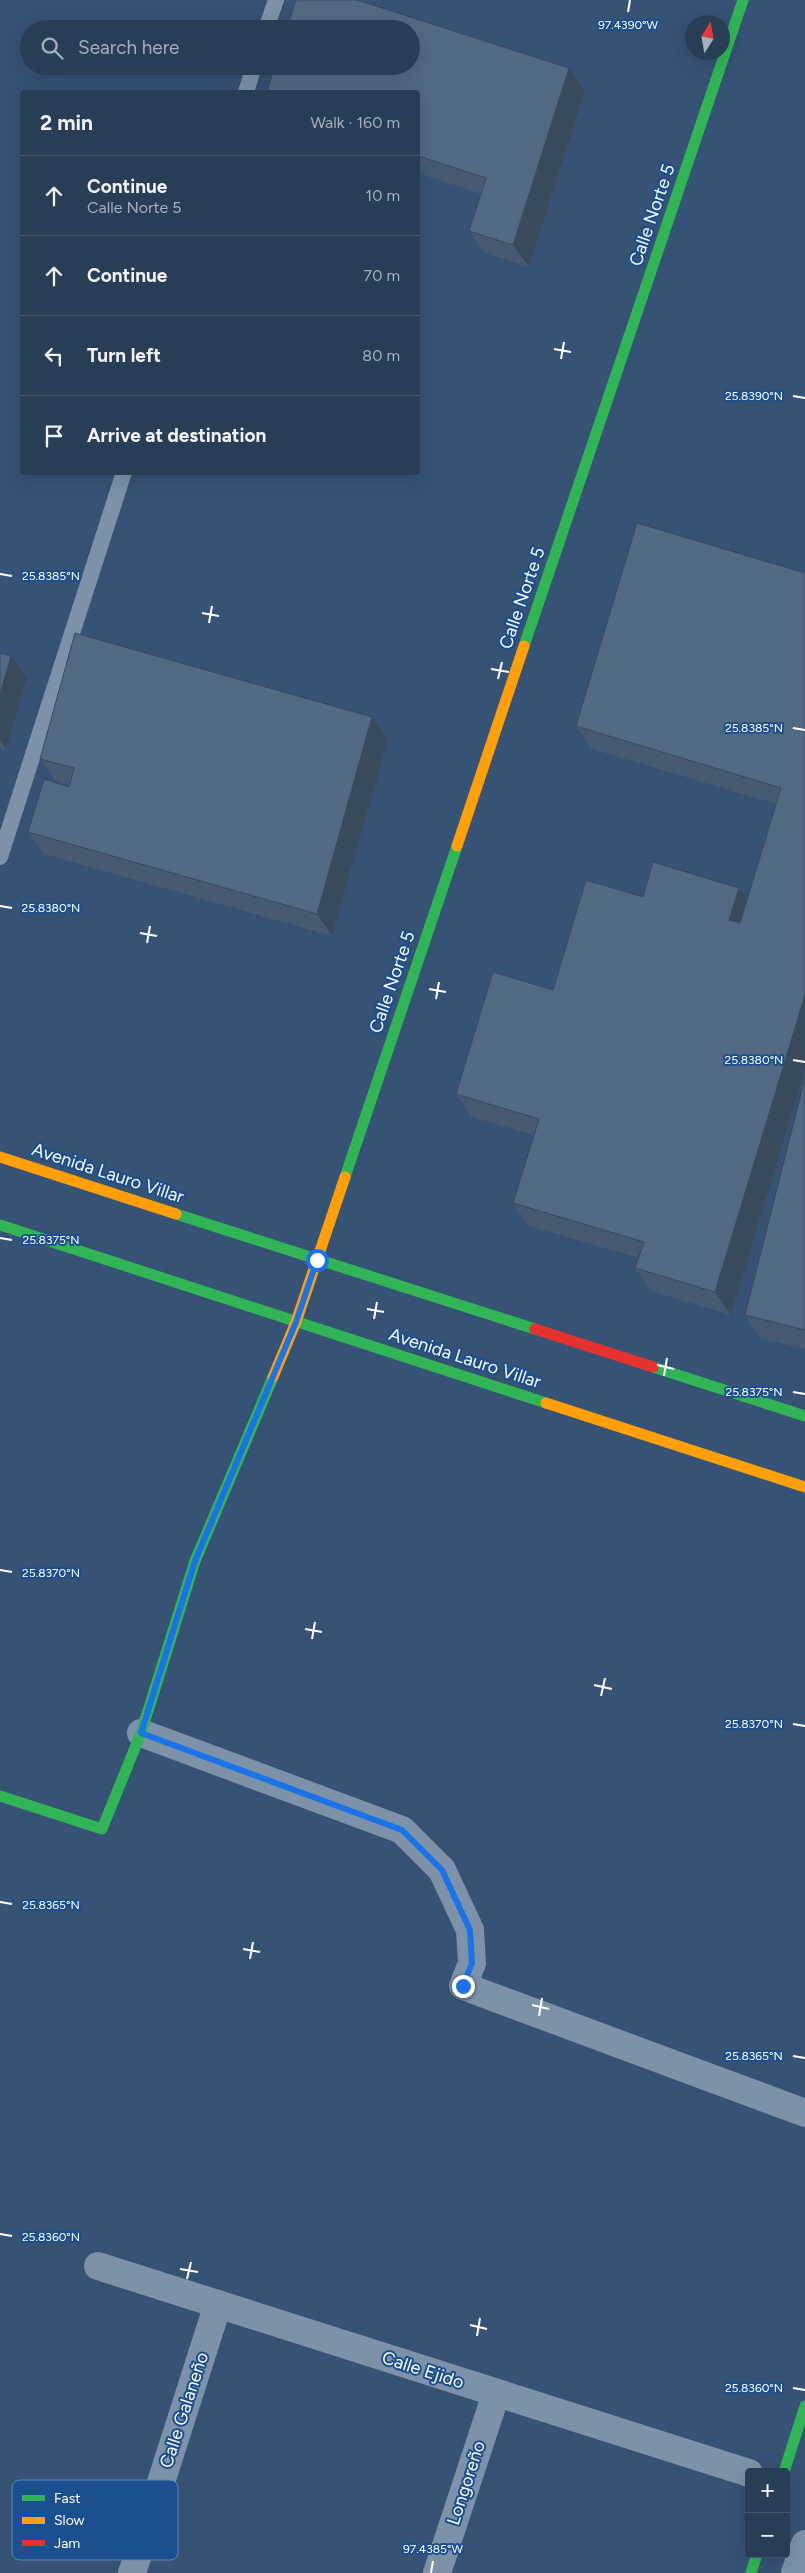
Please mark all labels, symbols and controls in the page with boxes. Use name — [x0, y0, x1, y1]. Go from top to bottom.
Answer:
north arrow — [685, 15, 730, 60]
text: 97.4390°W — [598, 18, 659, 32]
search box — [20, 20, 420, 75]
icon: search — [38, 34, 66, 62]
text: Search here — [78, 36, 180, 59]
text: 2 min — [40, 110, 93, 135]
text: Walk · 160 m — [310, 113, 400, 132]
street label: Calle Norte 5 — [624, 161, 680, 269]
text: Continue — [87, 175, 167, 198]
icon: ahead — [40, 182, 68, 210]
text: 10 m — [366, 186, 400, 205]
text: Calle Norte 5 — [87, 198, 181, 217]
icon: ahead — [40, 262, 68, 290]
text: Continue — [87, 264, 167, 287]
text: 70 m — [364, 266, 400, 285]
icon: left — [40, 342, 68, 370]
text: Turn left — [87, 344, 161, 367]
text: 80 m — [362, 346, 400, 365]
text: 25.8390°N — [725, 389, 783, 403]
icon: arrive — [40, 422, 68, 450]
text: Arrive at destination — [87, 424, 266, 447]
street label: Calle Norte 5 — [494, 544, 550, 652]
text: 25.8385°N — [22, 569, 80, 583]
text: 25.8385°N — [725, 721, 783, 735]
text: 25.8380°N — [22, 901, 80, 915]
street label: Calle Norte 5 — [364, 928, 420, 1036]
text: 25.8380°N — [725, 1053, 783, 1067]
street label: Avenida Lauro Villar — [29, 1138, 187, 1208]
text: 25.8375°N — [22, 1233, 80, 1247]
route start — [306, 1249, 329, 1272]
street label: Avenida Lauro Villar — [386, 1323, 544, 1393]
text: 25.8375°N — [725, 1385, 783, 1399]
text: 25.8370°N — [22, 1566, 80, 1580]
text: 25.8370°N — [725, 1717, 783, 1731]
text: 25.8365°N — [22, 1898, 80, 1912]
route end — [452, 1975, 475, 1998]
text: 25.8365°N — [725, 2049, 783, 2063]
text: 25.8360°N — [22, 2230, 80, 2244]
street label: Calle Ejido — [379, 2346, 467, 2394]
street label: Calle Galaneño — [155, 2349, 213, 2471]
text: 25.8360°N — [725, 2381, 783, 2395]
street label: Longoreño — [442, 2438, 490, 2528]
map controls — [745, 2468, 790, 2558]
button: + — [745, 2468, 790, 2513]
legend — [12, 2480, 178, 2560]
text: Fast — [54, 2490, 80, 2507]
text: Slow — [54, 2512, 85, 2529]
button: − — [745, 2513, 790, 2558]
text: Jam — [54, 2535, 80, 2552]
text: 97.4385°W — [403, 2542, 463, 2556]

